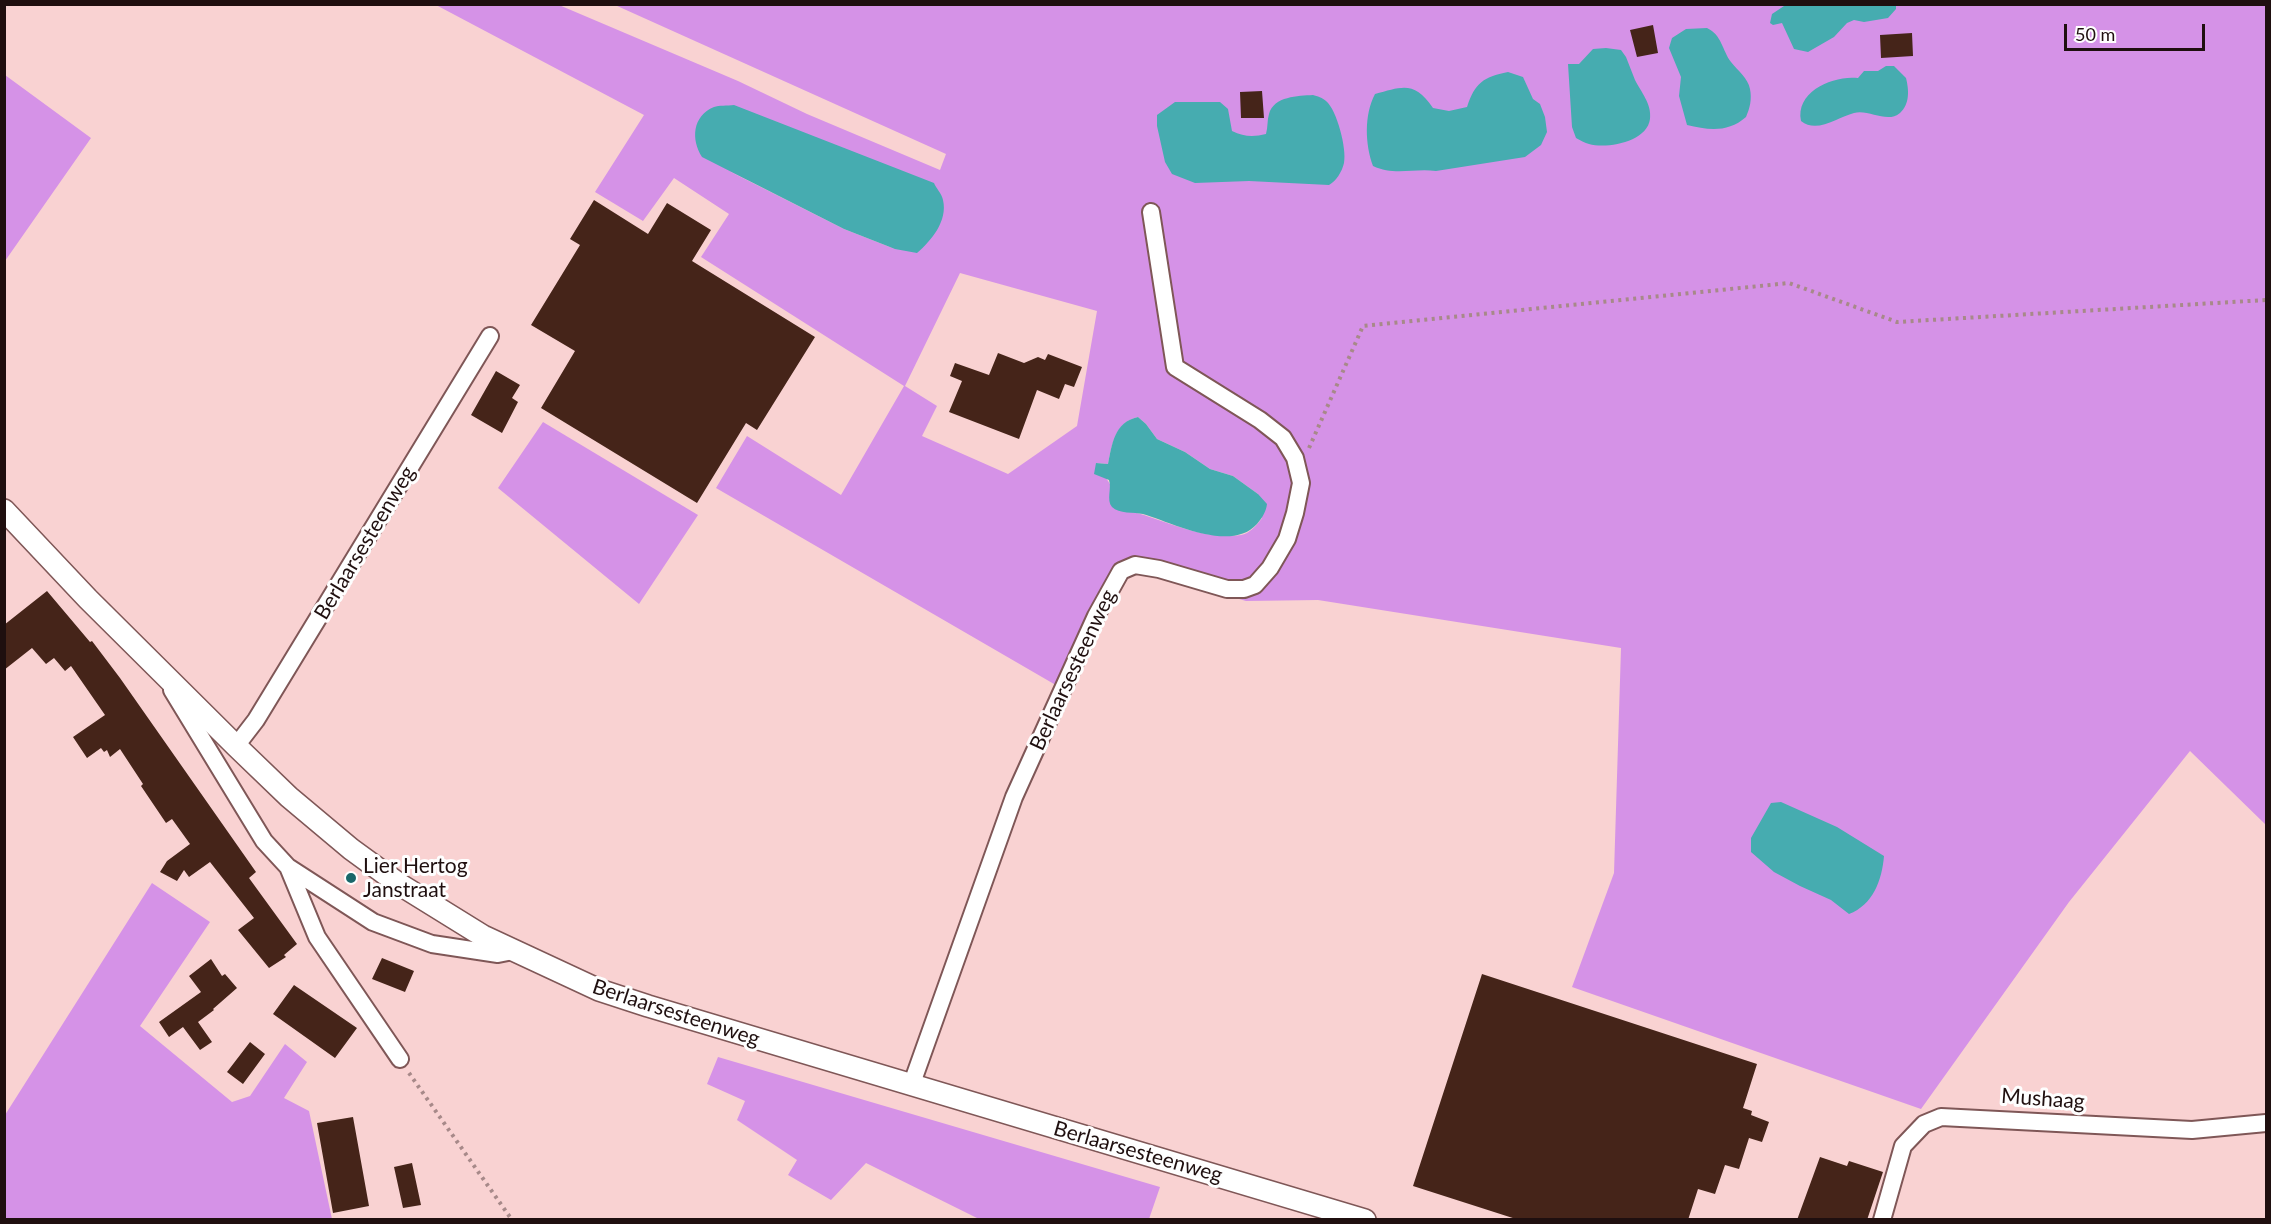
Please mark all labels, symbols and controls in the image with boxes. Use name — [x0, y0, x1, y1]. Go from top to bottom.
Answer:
scale bar — [2067, 12, 2208, 50]
text: 50 m — [2075, 23, 2115, 45]
street label: Berlaarsesteenweg — [309, 462, 421, 624]
street label: Berlaarsesteenweg — [1025, 586, 1121, 754]
place label: Lier Hertog Janstraat — [363, 853, 468, 903]
marker: Lier Hertog Janstraat — [344, 871, 358, 885]
street label: Berlaarsesteenweg — [589, 974, 763, 1052]
street label: Mushaag — [2000, 1084, 2086, 1114]
street label: Berlaarsesteenweg — [1051, 1116, 1225, 1188]

